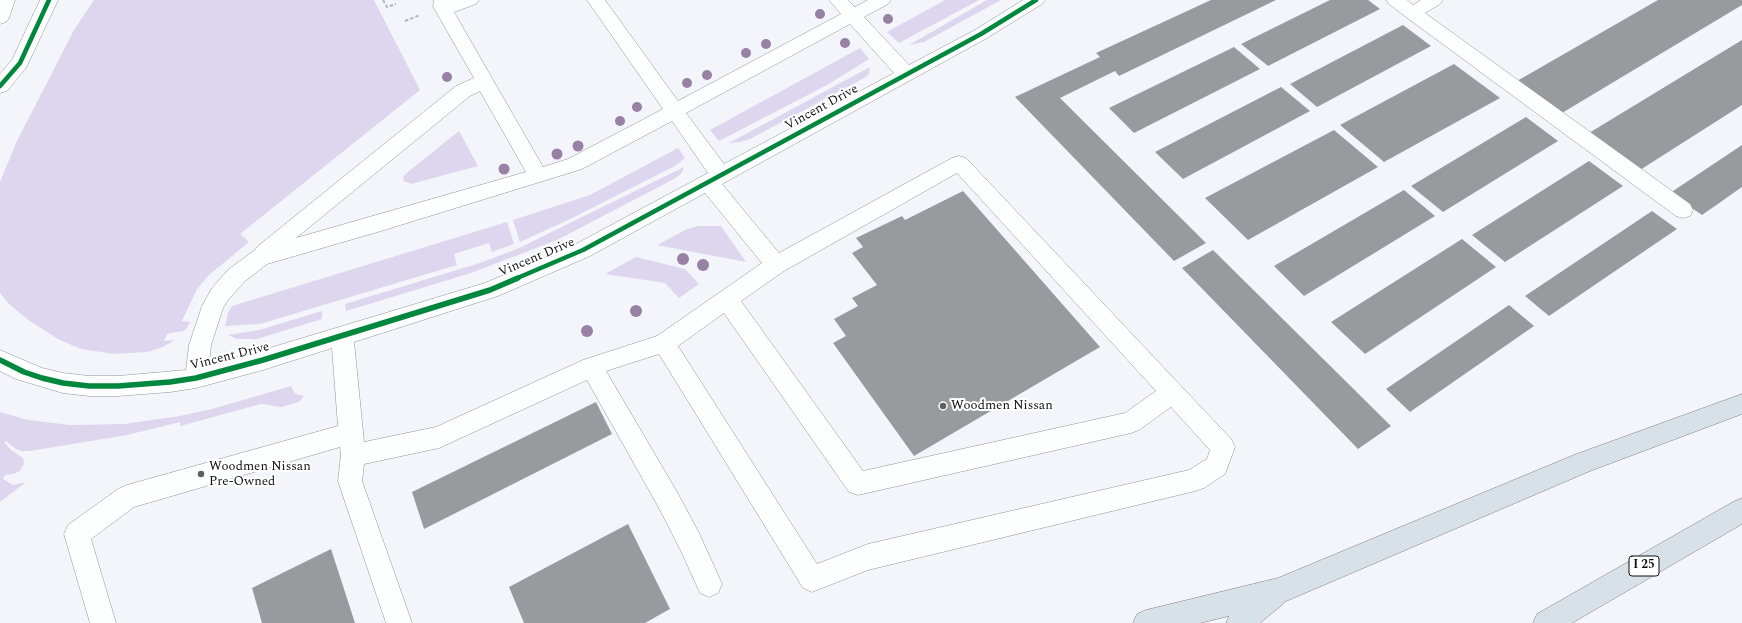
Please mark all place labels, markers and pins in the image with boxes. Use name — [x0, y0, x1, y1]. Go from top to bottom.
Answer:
place label: Woodmen Nissan — [951, 398, 1053, 414]
marker: Woodmen Nissan — [938, 401, 948, 411]
place label: Woodmen Nissan Pre-Owned — [209, 459, 311, 490]
marker: Woodmen Nissan Pre-Owned — [196, 469, 206, 479]

